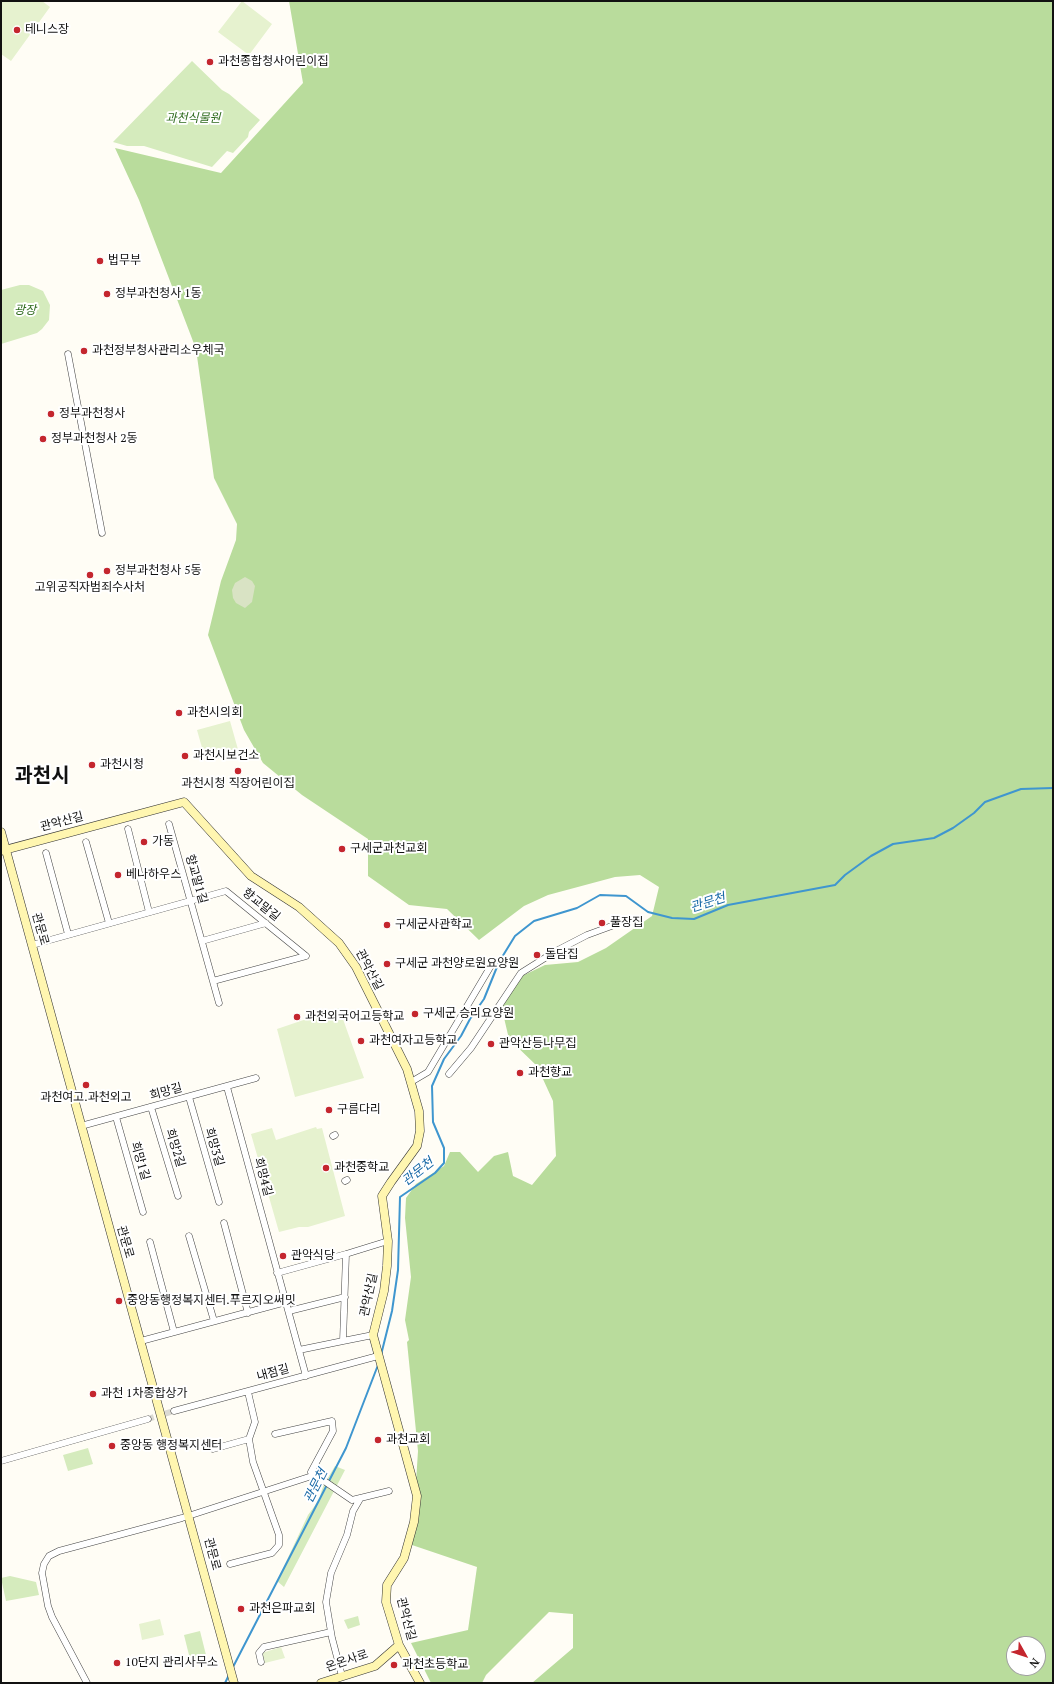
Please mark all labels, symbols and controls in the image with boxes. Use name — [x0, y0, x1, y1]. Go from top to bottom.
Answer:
place label: 테니스장 — [25, 23, 69, 37]
marker: 테니스장 — [12, 25, 22, 35]
place label: 과천종합청사어린이집 — [218, 55, 328, 69]
marker: 과천종합청사어린이집 — [205, 57, 215, 67]
park label: 과천식물원 — [165, 112, 221, 126]
place label: 법무부 — [108, 254, 141, 268]
marker: 법무부 — [95, 256, 105, 266]
place label: 정부과천청사 1동 — [115, 287, 202, 301]
marker: 정부과천청사 1동 — [102, 289, 112, 299]
park label: 광장 — [14, 304, 36, 318]
place label: 과천정부청사관리소우체국 — [92, 344, 224, 358]
marker: 과천정부청사관리소우체국 — [79, 346, 89, 356]
place label: 정부과천청사 — [59, 407, 125, 421]
marker: 정부과천청사 — [46, 409, 56, 419]
place label: 정부과천청사 2동 — [51, 432, 138, 446]
marker: 정부과천청사 2동 — [38, 434, 48, 444]
place label: 정부과천청사 5동 — [115, 564, 202, 578]
marker: 정부과천청사 5동 — [102, 566, 112, 576]
marker: 고위공직자범죄수사처 — [85, 570, 95, 580]
place label: 고위공직자범죄수사처 — [35, 581, 145, 595]
place label: 과천시의회 — [187, 706, 242, 720]
marker: 과천시의회 — [174, 708, 184, 718]
place label: 과천시보건소 — [193, 749, 259, 763]
marker: 과천시보건소 — [180, 751, 190, 761]
place label: 과천시청 — [100, 758, 144, 772]
marker: 과천시청 — [87, 760, 97, 770]
district label: 과천시 — [14, 764, 70, 788]
marker: 과천시청 직장어린이집 — [233, 766, 243, 776]
place label: 과천시청 직장어린이집 — [181, 777, 295, 791]
street label: 관악산길 — [39, 809, 85, 835]
place label: 가동 — [152, 835, 174, 849]
marker: 가동 — [139, 837, 149, 847]
place label: 구세군과천교회 — [350, 842, 427, 856]
marker: 구세군과천교회 — [337, 844, 347, 854]
street label: 향교말1길 — [182, 853, 210, 905]
place label: 베나하우스 — [126, 868, 181, 882]
marker: 베나하우스 — [113, 870, 123, 880]
street label: 향교말길 — [239, 886, 283, 924]
water label: 관문천 — [689, 890, 727, 916]
street label: 관문로 — [29, 911, 51, 947]
place label: 풀장집 — [610, 916, 643, 930]
place label: 구세군사관학교 — [395, 918, 472, 932]
marker: 풀장집 — [597, 918, 607, 928]
marker: 구세군사관학교 — [382, 920, 392, 930]
street label: 관악산길 — [352, 947, 386, 993]
place label: 돌담집 — [545, 948, 578, 962]
marker: 돌담집 — [532, 950, 542, 960]
place label: 구세군 과천양로원요양원 — [395, 957, 519, 971]
marker: 구세군 과천양로원요양원 — [382, 959, 392, 969]
place label: 구세군 승리요양원 — [423, 1007, 514, 1021]
marker: 구세군 승리요양원 — [410, 1009, 420, 1019]
place label: 과천외국어고등학교 — [305, 1010, 404, 1024]
marker: 과천외국어고등학교 — [292, 1012, 302, 1022]
place label: 과천여자고등학교 — [369, 1034, 457, 1048]
marker: 과천여자고등학교 — [356, 1036, 366, 1046]
place label: 관악산등나무집 — [499, 1037, 576, 1051]
marker: 관악산등나무집 — [486, 1039, 496, 1049]
place label: 과천향교 — [528, 1066, 572, 1080]
marker: 과천향교 — [515, 1068, 525, 1078]
marker: 과천여고.과천외고 — [81, 1080, 91, 1090]
street label: 희망길 — [148, 1081, 184, 1103]
place label: 과천여고.과천외고 — [40, 1091, 132, 1105]
place label: 구름다리 — [337, 1103, 381, 1117]
marker: 구름다리 — [324, 1105, 334, 1115]
street label: 희망3길 — [202, 1126, 226, 1168]
street label: 희망2길 — [162, 1127, 188, 1169]
street label: 희망1길 — [128, 1140, 152, 1182]
water label: 관문천 — [399, 1155, 437, 1189]
street label: 희망4길 — [251, 1156, 275, 1198]
place label: 과천중학교 — [334, 1161, 389, 1175]
marker: 과천중학교 — [321, 1163, 331, 1173]
street label: 관문로 — [114, 1224, 136, 1260]
place label: 관악식당 — [291, 1249, 335, 1263]
marker: 관악식당 — [278, 1251, 288, 1261]
street label: 관악산길 — [357, 1272, 381, 1318]
place label: 중앙동행정복지센터.푸르지오써밋 — [127, 1294, 296, 1308]
marker: 중앙동행정복지센터.푸르지오써밋 — [114, 1296, 124, 1306]
street label: 내점길 — [255, 1362, 291, 1384]
place label: 과천 1차종합상가 — [101, 1387, 188, 1401]
marker: 과천 1차종합상가 — [88, 1389, 98, 1399]
place label: 과천교회 — [386, 1433, 430, 1447]
marker: 과천교회 — [373, 1435, 383, 1445]
place label: 중앙동 행정복지센터 — [120, 1439, 222, 1453]
marker: 중앙동 행정복지센터 — [107, 1441, 117, 1451]
water label: 관문천 — [301, 1466, 331, 1506]
street label: 관문로 — [201, 1536, 223, 1572]
street label: 관악산길 — [393, 1596, 419, 1642]
place label: 과천은파교회 — [249, 1602, 315, 1616]
marker: 과천은파교회 — [236, 1604, 246, 1614]
north arrow — [1006, 1636, 1046, 1676]
street label: 온온사로 — [324, 1647, 370, 1675]
text: N — [1026, 1655, 1043, 1671]
place label: 10단지 관리사무소 — [125, 1656, 218, 1670]
marker: 10단지 관리사무소 — [112, 1658, 122, 1668]
place label: 과천초등학교 — [402, 1658, 468, 1672]
marker: 과천초등학교 — [389, 1660, 399, 1670]

